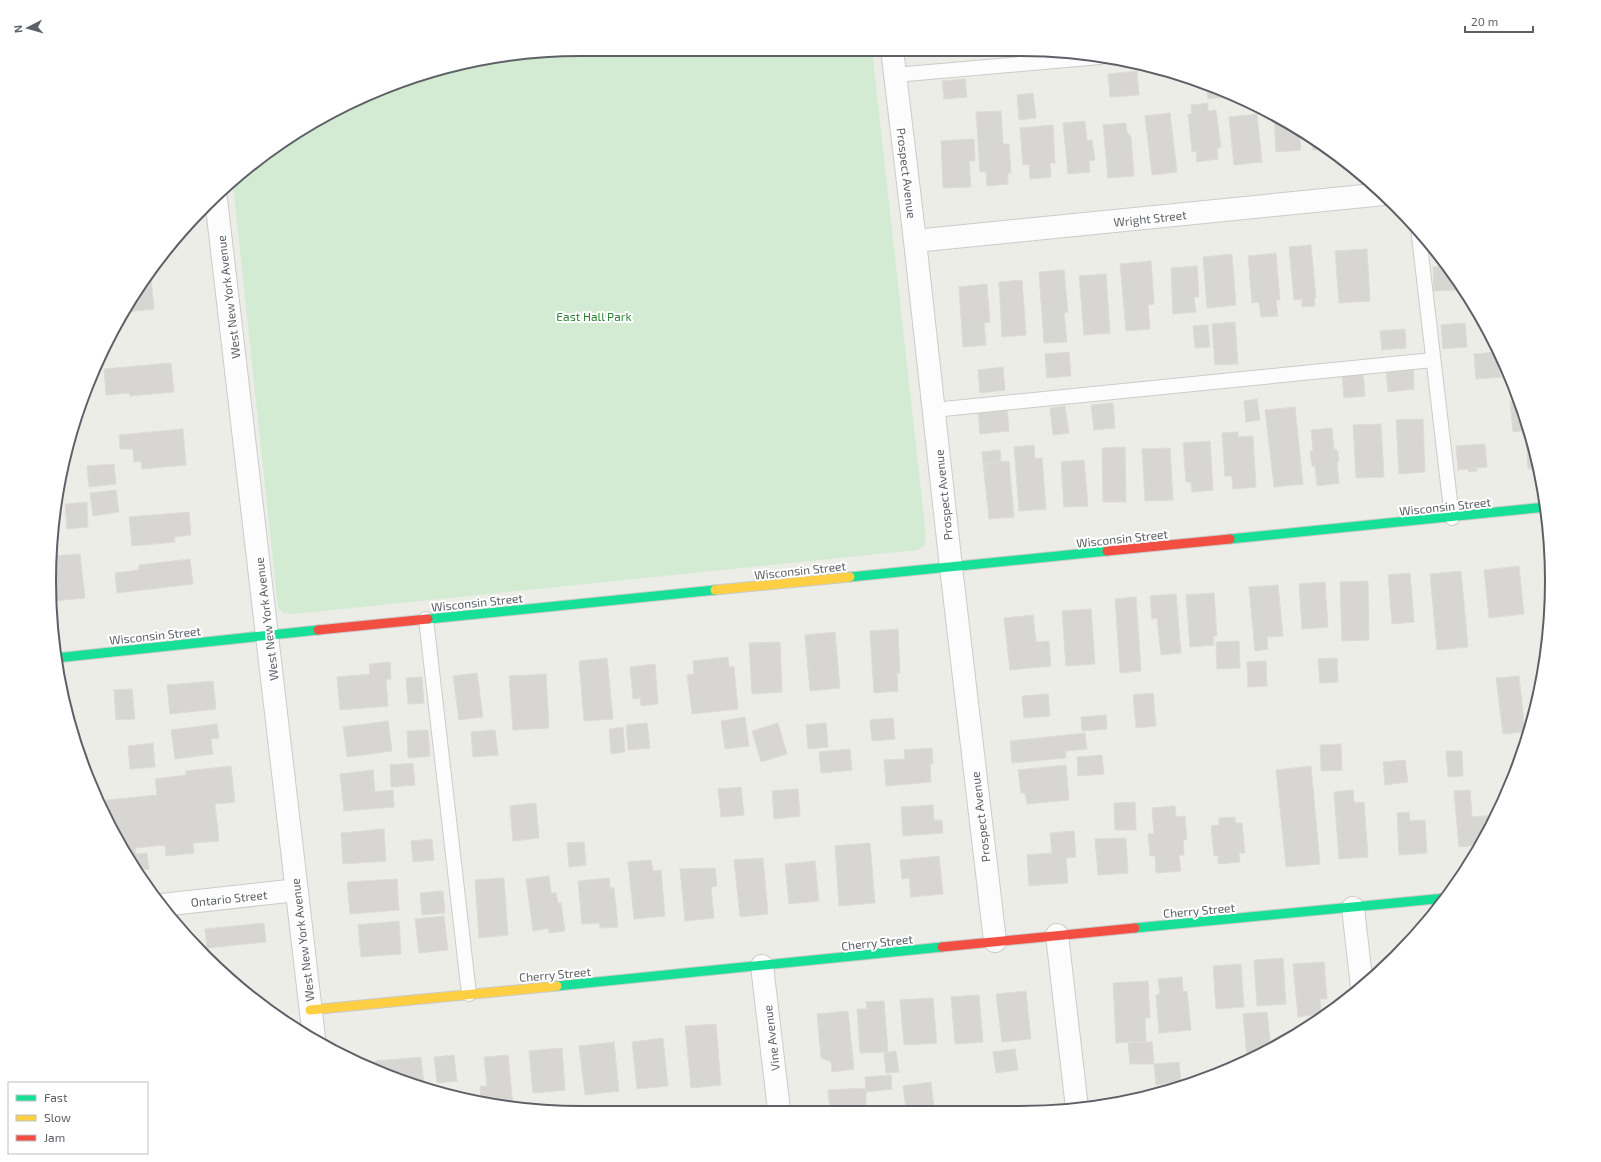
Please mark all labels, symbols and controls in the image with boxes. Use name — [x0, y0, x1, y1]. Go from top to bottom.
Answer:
north arrow — [8, 8, 48, 48]
scale bar — [1465, 8, 1533, 34]
text: 20 m — [1471, 14, 1498, 28]
text: N — [11, 24, 24, 34]
street label: Prospect Avenue — [895, 127, 919, 219]
street label: Wright Street — [1113, 207, 1188, 229]
street label: West New York Avenue — [213, 235, 243, 359]
park label: East Hall Park — [556, 309, 632, 323]
street label: Prospect Avenue — [931, 449, 955, 541]
street label: Wisconsin Street — [1398, 494, 1492, 518]
street label: Wisconsin Street — [1075, 526, 1169, 550]
street label: West New York Avenue — [251, 557, 281, 681]
street label: Wisconsin Street — [753, 558, 847, 582]
street label: Wisconsin Street — [430, 590, 524, 614]
street label: Wisconsin Street — [108, 623, 202, 647]
street label: Prospect Avenue — [968, 771, 992, 863]
street label: West New York Avenue — [287, 878, 317, 1002]
street label: Ontario Street — [190, 887, 268, 909]
street label: Cherry Street — [1163, 900, 1236, 920]
street label: Cherry Street — [840, 931, 914, 953]
street label: Cherry Street — [519, 964, 592, 984]
street label: Vine Avenue — [760, 1004, 782, 1072]
legend — [8, 1082, 148, 1154]
text: Fast — [44, 1090, 68, 1104]
text: Slow — [44, 1110, 71, 1124]
text: Jam — [44, 1130, 65, 1144]

